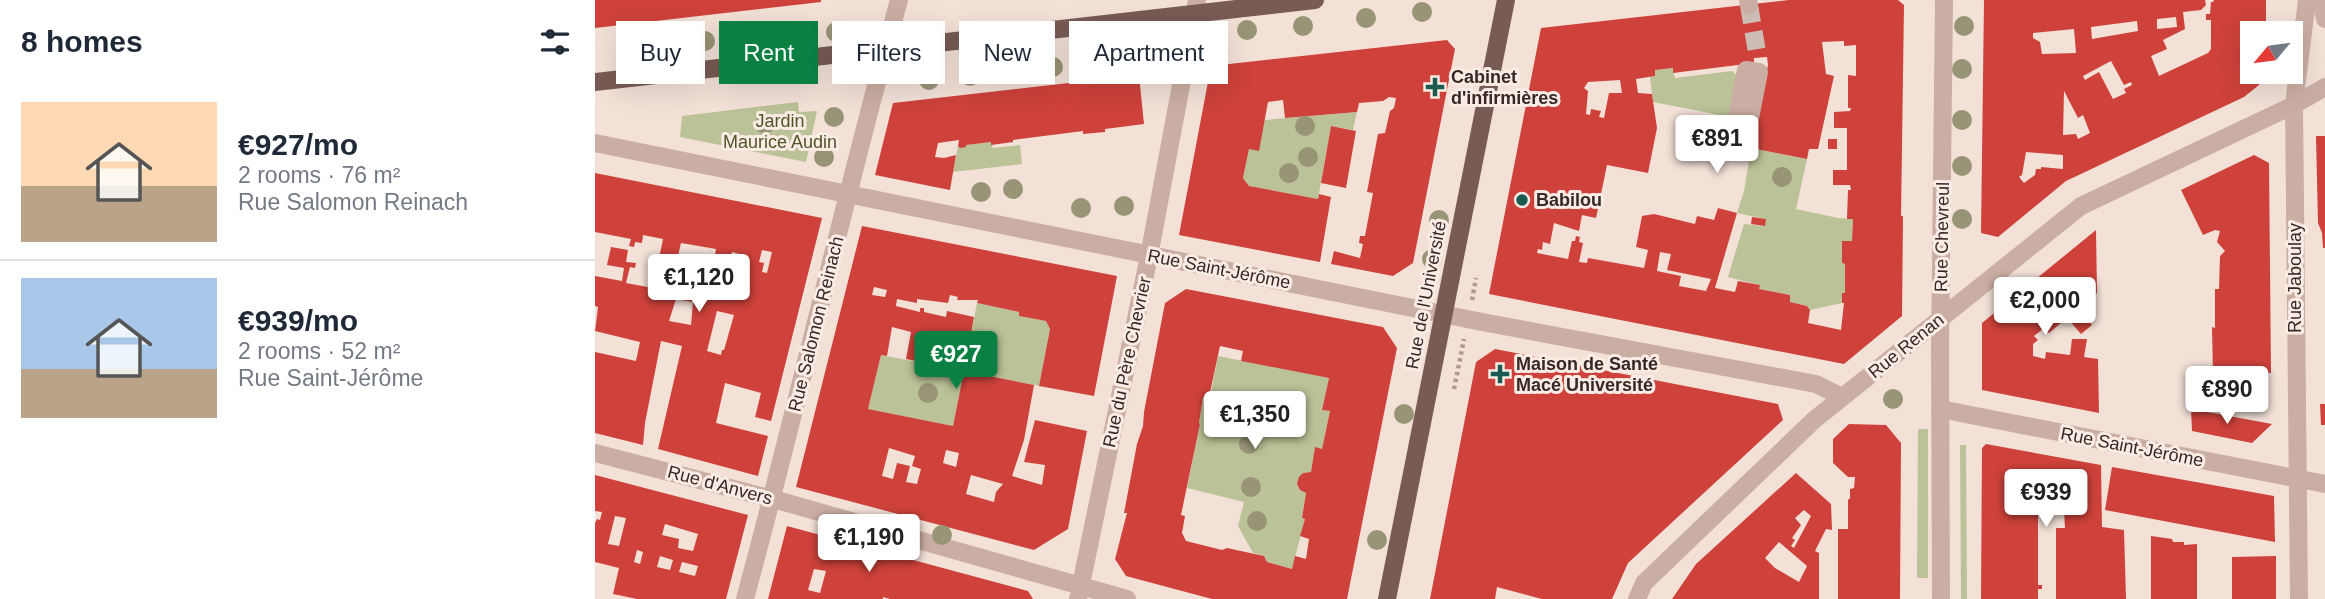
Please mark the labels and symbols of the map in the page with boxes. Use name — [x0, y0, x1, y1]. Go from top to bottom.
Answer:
north arrow — [2240, 21, 2303, 84]
place label: Cabinet d'infirmières — [1451, 67, 1558, 108]
marker: Cabinet d'infirmières — [1425, 77, 1445, 97]
park label: Jardin Maurice Audin — [723, 111, 837, 152]
pin: €891 — [1676, 116, 1758, 175]
street label: Rue Chevreul — [1931, 182, 1953, 292]
place label: Babilou — [1536, 190, 1602, 210]
marker: Babilou — [1514, 192, 1530, 208]
street label: Rue de l'Université — [1402, 219, 1450, 371]
street label: Rue Jaboulay — [2285, 223, 2305, 333]
street label: Rue Salomon Reinach — [785, 234, 847, 414]
street label: Rue Saint-Jérôme — [1146, 245, 1292, 293]
pin: €1,120 — [642, 254, 756, 314]
street label: Rue du Père Chevrier — [1099, 275, 1155, 449]
pin: €2,000 — [1988, 278, 2102, 337]
street label: Rue Renan — [1864, 310, 1948, 382]
pin: €927 — [915, 332, 997, 391]
place label: Maison de Santé Macé Université — [1516, 354, 1658, 395]
marker: Maison de Santé Macé Université — [1490, 364, 1510, 384]
pin: €890 — [2186, 366, 2268, 426]
pin: €1,350 — [1198, 392, 1312, 451]
street label: Rue Saint-Jérôme — [2059, 423, 2205, 471]
street label: Rue d'Anvers — [665, 461, 775, 509]
pin: €939 — [2005, 470, 2087, 529]
pin: €1,190 — [812, 514, 926, 574]

